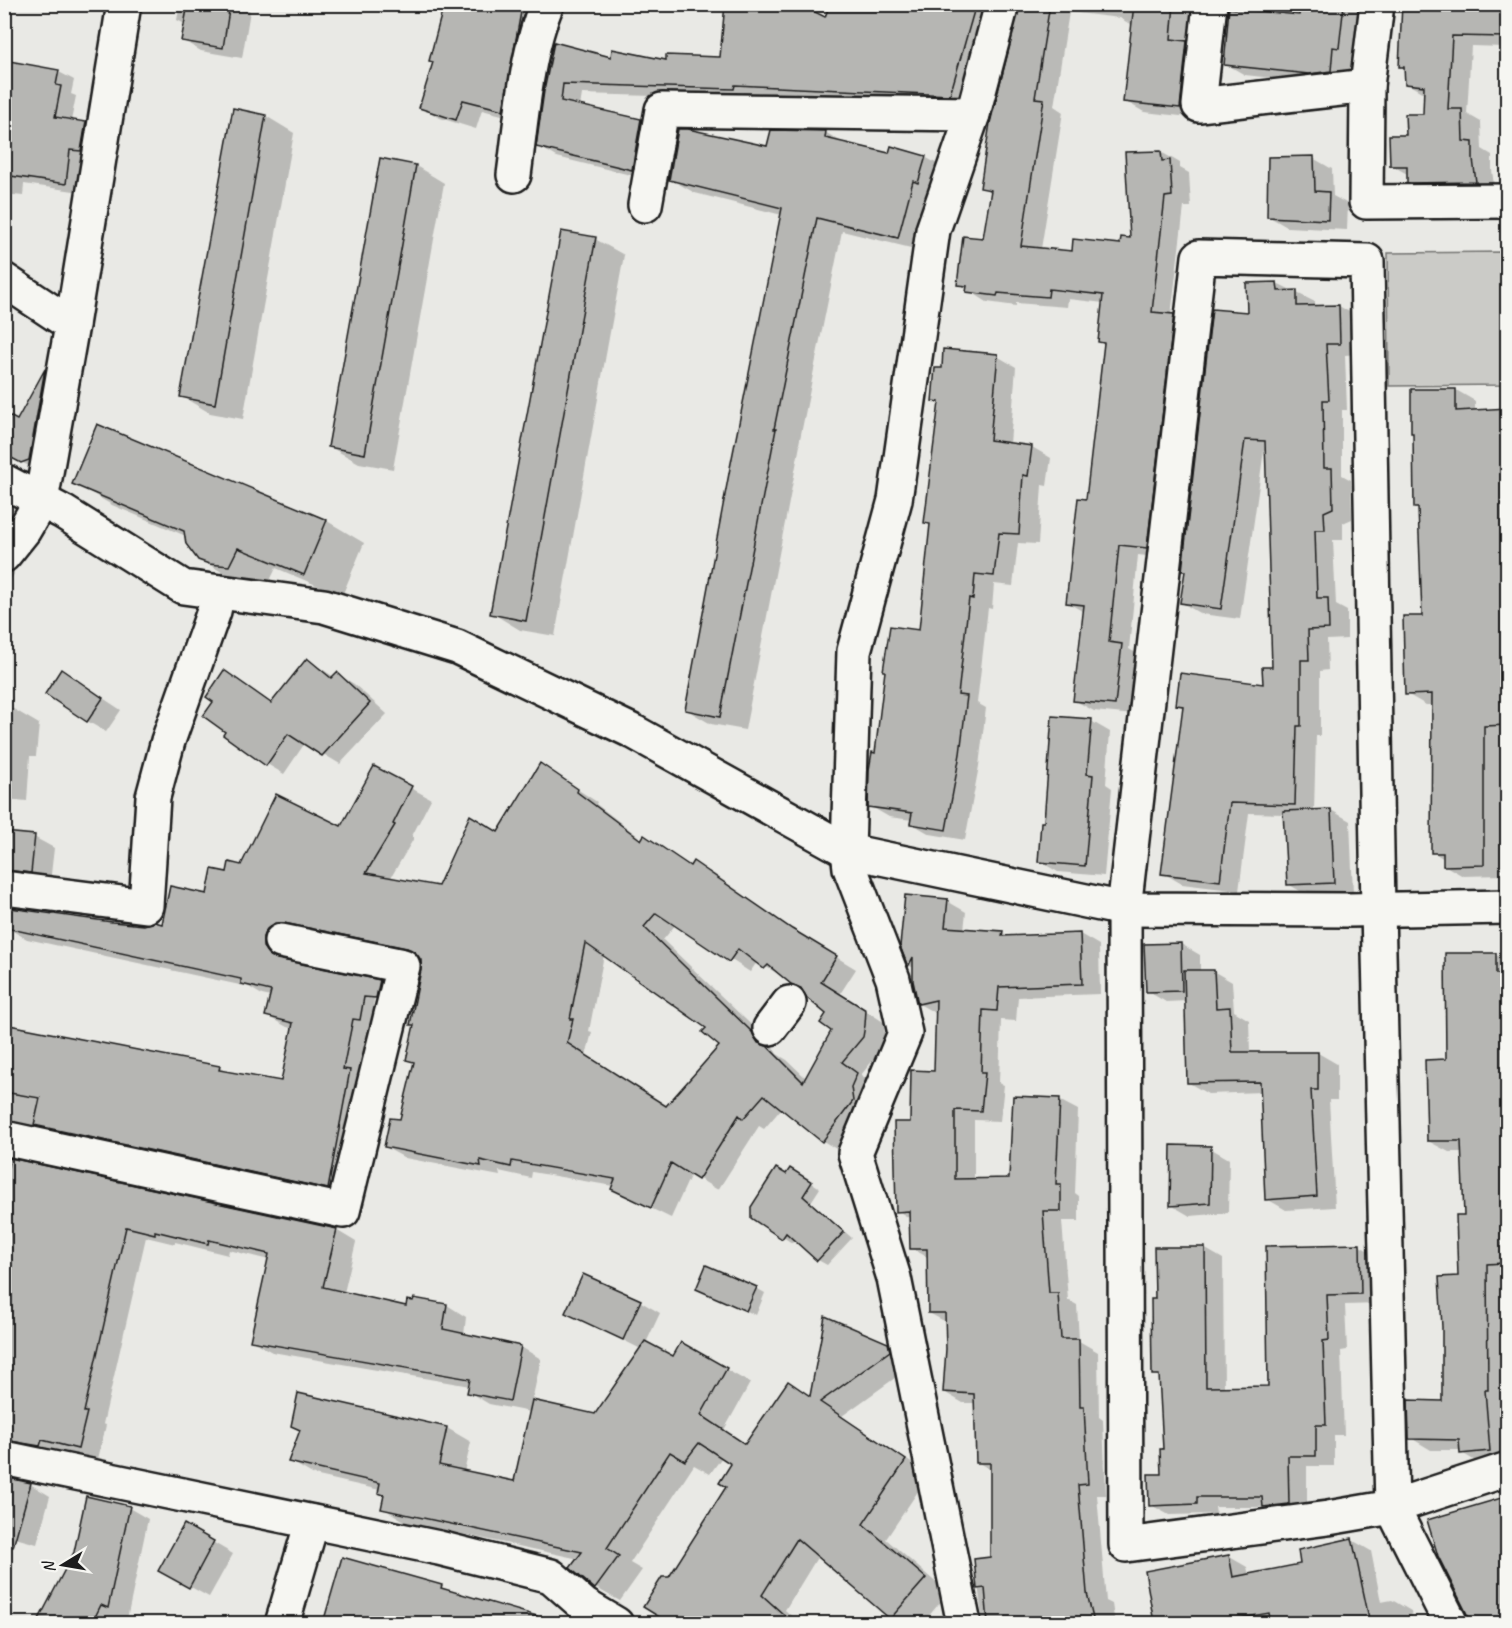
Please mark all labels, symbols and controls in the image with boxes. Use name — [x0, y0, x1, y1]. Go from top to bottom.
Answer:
north arrow — [33, 1535, 93, 1595]
text: N — [38, 1558, 60, 1574]

